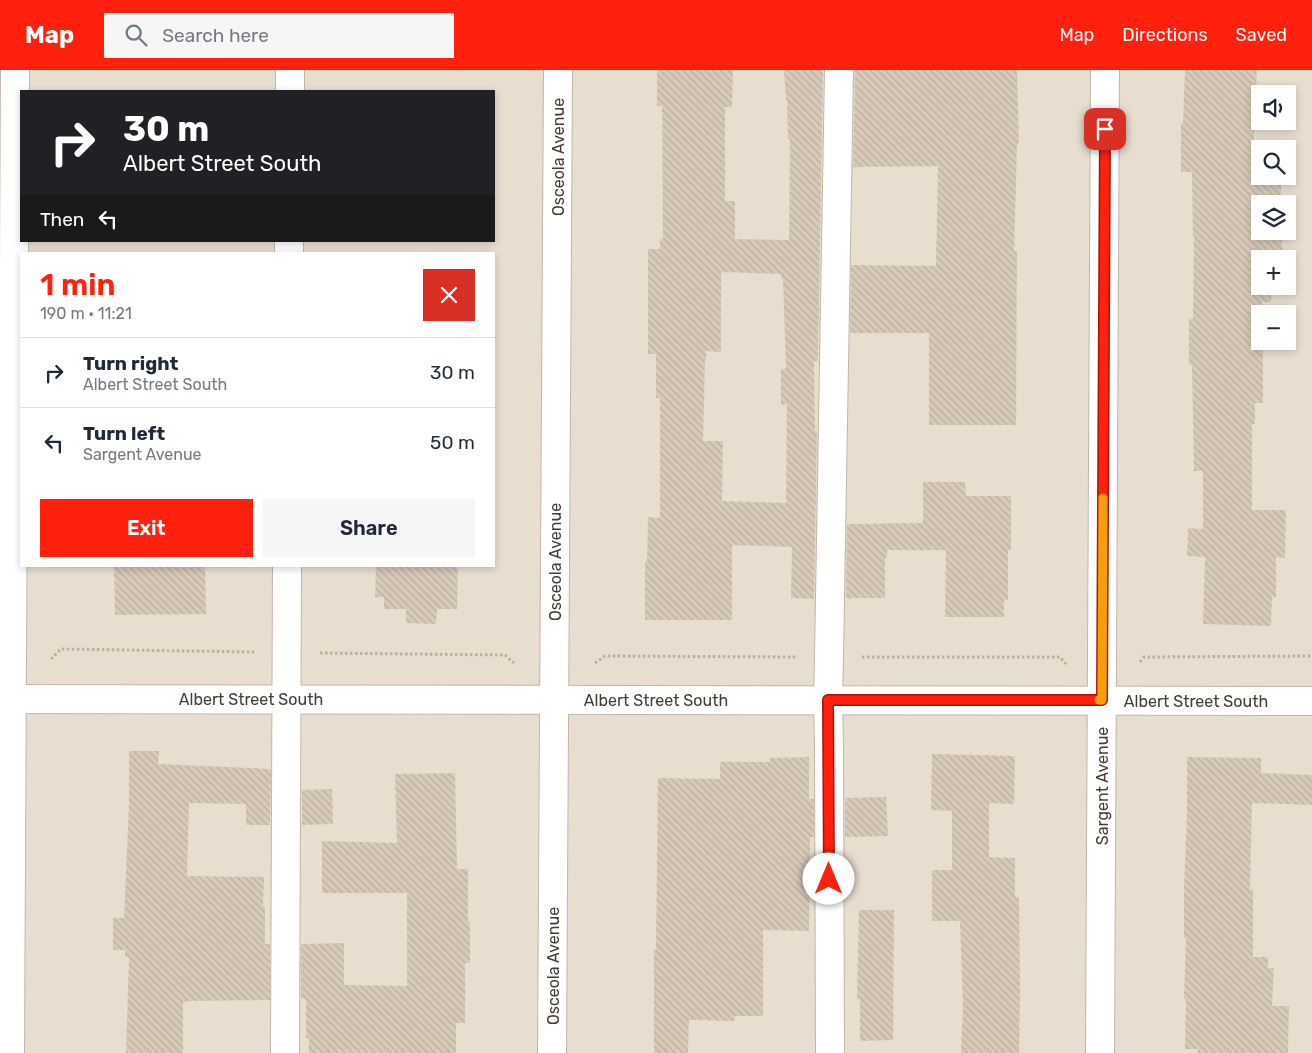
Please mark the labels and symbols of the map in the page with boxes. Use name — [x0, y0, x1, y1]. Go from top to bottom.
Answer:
street label: Osceola Avenue — [549, 98, 568, 216]
pin — [1084, 108, 1126, 150]
street label: Osceola Avenue — [546, 503, 565, 621]
street label: Albert Street South — [179, 690, 323, 709]
street label: Albert Street South — [584, 691, 728, 710]
street label: Albert Street South — [1124, 692, 1268, 711]
street label: Sargent Avenue — [1093, 727, 1112, 845]
position arrow — [802, 852, 854, 904]
street label: Osceola Avenue — [544, 907, 563, 1025]

